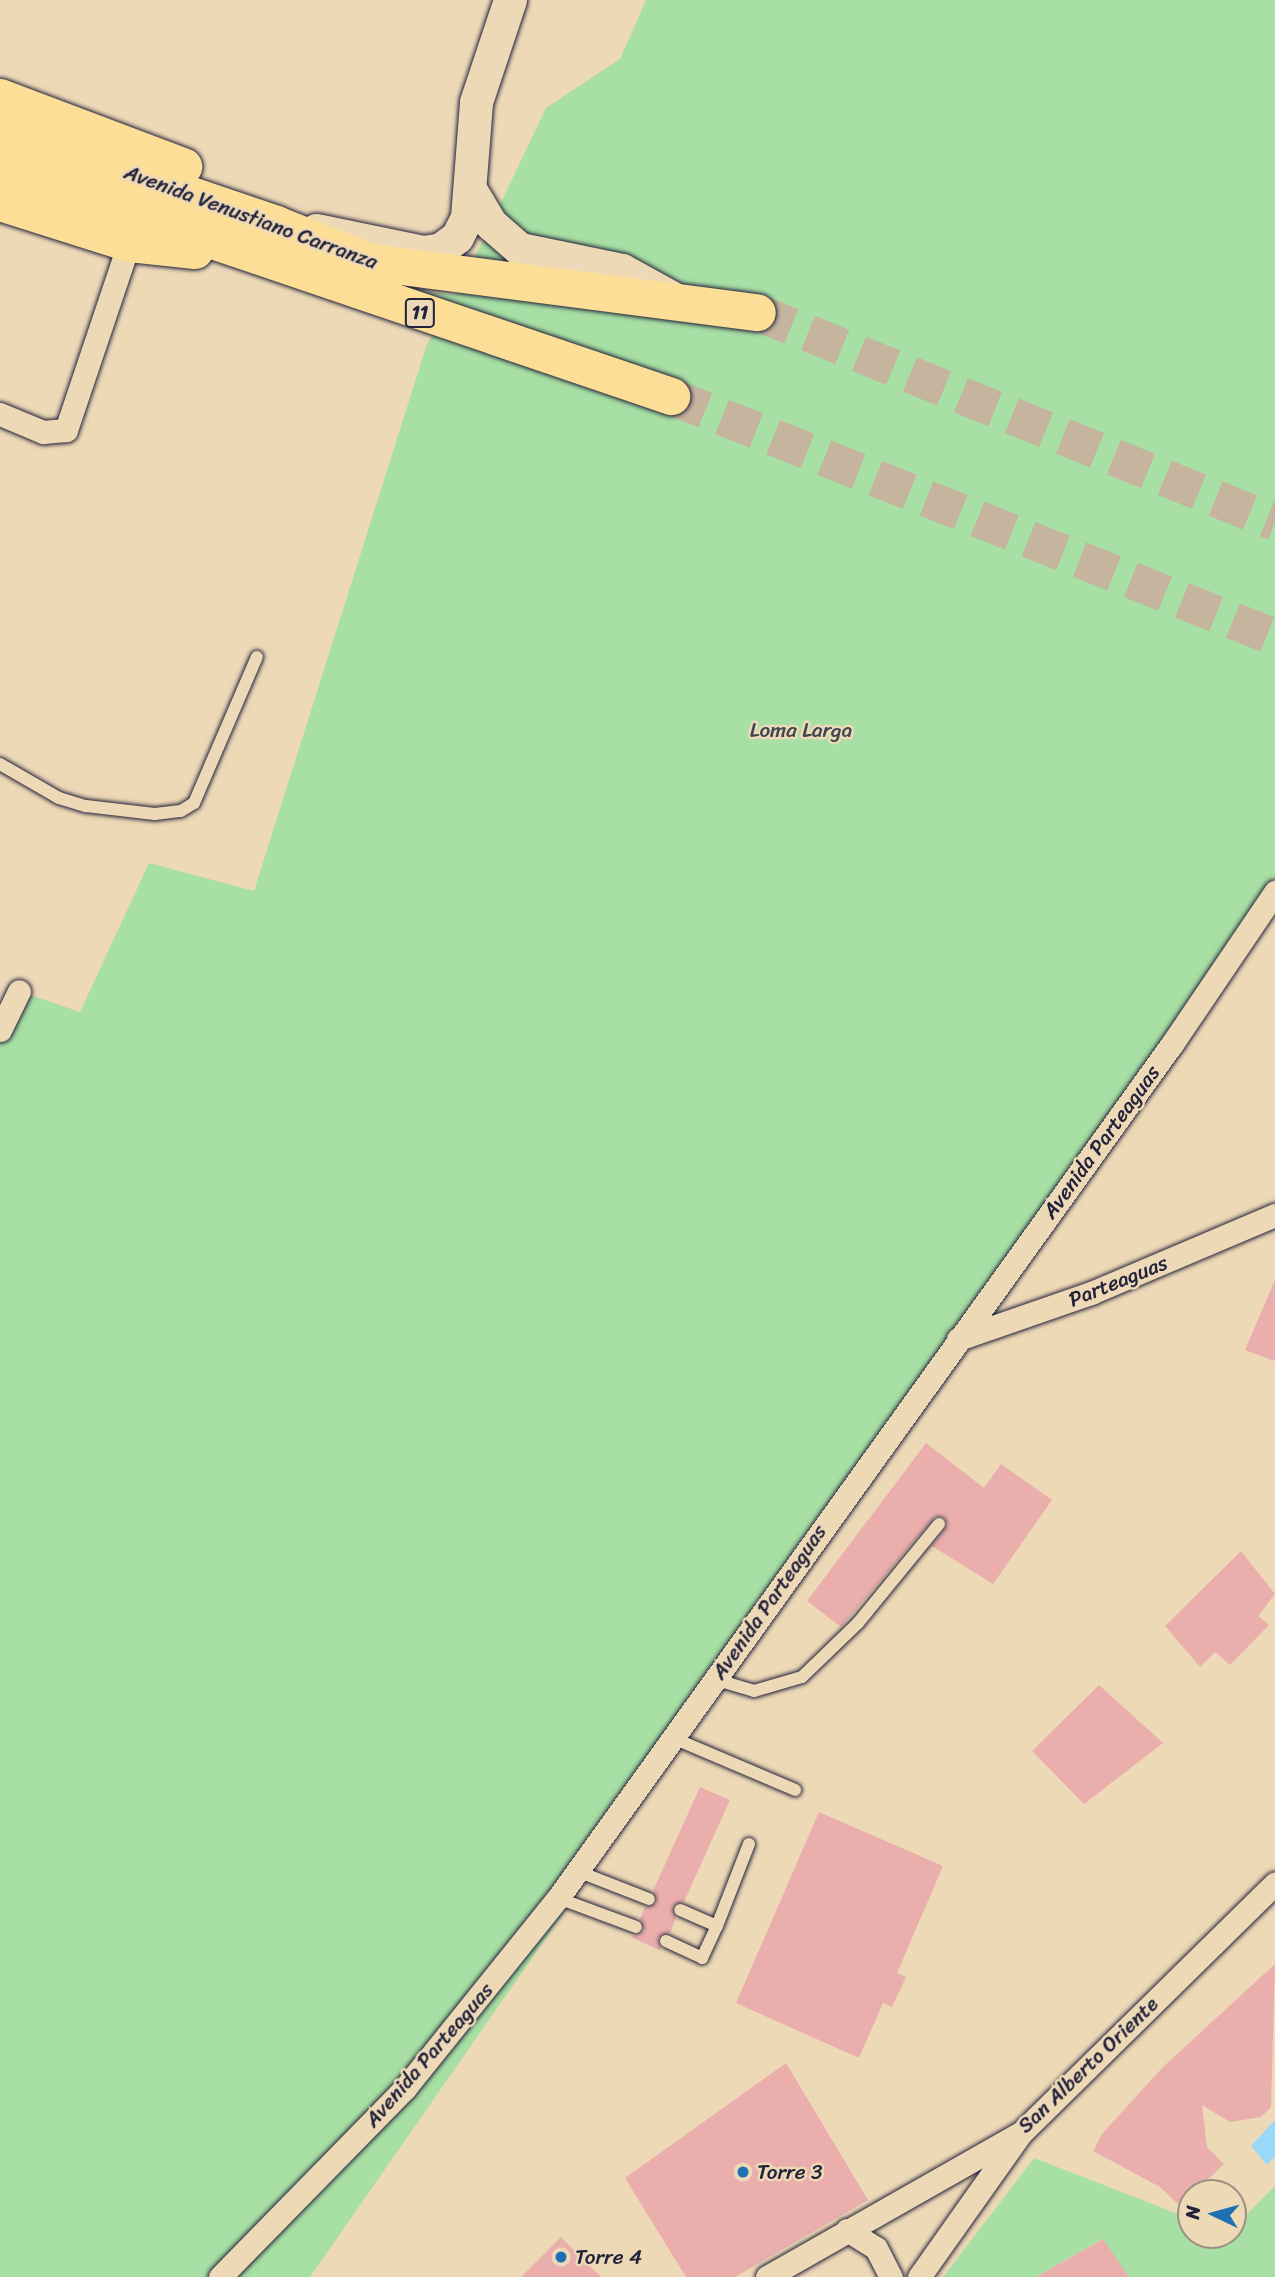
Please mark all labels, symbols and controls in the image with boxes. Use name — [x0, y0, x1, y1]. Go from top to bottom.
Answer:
street label: Avenida Venustiano Carranza — [121, 159, 381, 275]
road number: 11 — [404, 298, 436, 328]
park label: Loma Larga — [750, 717, 852, 743]
street label: Avenida Parteaguas — [1037, 1061, 1165, 1223]
street label: Parteaguas — [1065, 1250, 1171, 1312]
street label: Avenida Parteaguas — [706, 1520, 832, 1684]
street label: Avenida Parteaguas — [359, 1978, 499, 2132]
street label: San Alberto Oriente — [1013, 1992, 1163, 2138]
place label: Torre 3 — [757, 2159, 822, 2185]
marker: Torre 3 — [735, 2164, 751, 2180]
north arrow — [1177, 2179, 1247, 2249]
text: N — [1176, 2204, 1210, 2220]
place label: Torre 4 — [575, 2244, 642, 2270]
marker: Torre 4 — [553, 2249, 569, 2265]

